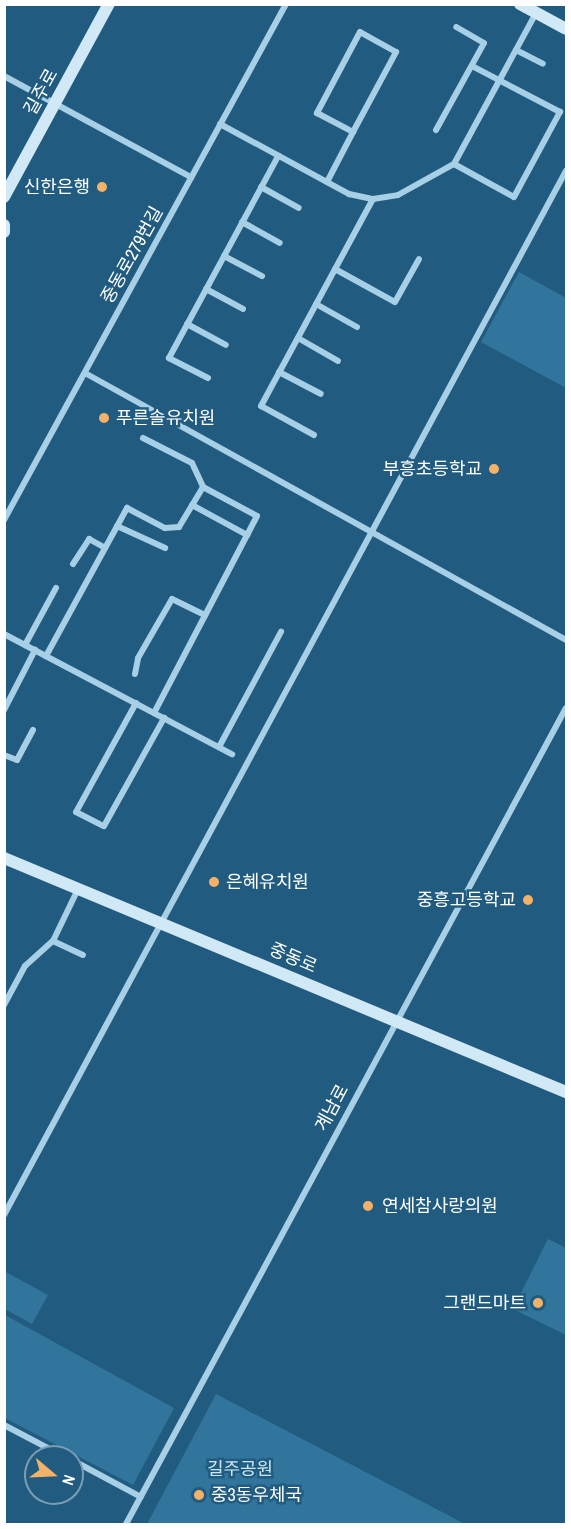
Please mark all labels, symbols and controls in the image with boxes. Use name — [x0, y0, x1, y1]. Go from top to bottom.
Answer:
street label: 길주로 — [20, 65, 62, 119]
place label: 신한은행 — [24, 176, 90, 198]
marker: 신한은행 — [95, 180, 109, 194]
street label: 중동로279번길 — [97, 203, 167, 307]
place label: 푸른솔유치원 — [116, 407, 215, 429]
marker: 푸른솔유치원 — [97, 411, 111, 425]
place label: 부흥초등학교 — [383, 458, 482, 480]
marker: 부흥초등학교 — [487, 462, 501, 476]
place label: 은혜유치원 — [226, 871, 309, 893]
marker: 은혜유치원 — [207, 875, 221, 889]
place label: 중흥고등학교 — [417, 889, 516, 911]
marker: 중흥고등학교 — [521, 893, 535, 907]
street label: 중동로 — [266, 938, 320, 978]
street label: 계남로 — [311, 1081, 353, 1135]
place label: 연세참사랑의원 — [382, 1195, 498, 1217]
marker: 연세참사랑의원 — [359, 1197, 377, 1215]
place label: 그랜드마트 — [443, 1292, 526, 1314]
marker: 그랜드마트 — [531, 1296, 545, 1310]
north arrow — [24, 1445, 84, 1505]
park label: 길주공원 — [207, 1458, 273, 1480]
text: N — [57, 1472, 81, 1488]
place label: 중3동우체국 — [211, 1484, 302, 1506]
marker: 중3동우체국 — [192, 1488, 206, 1502]

